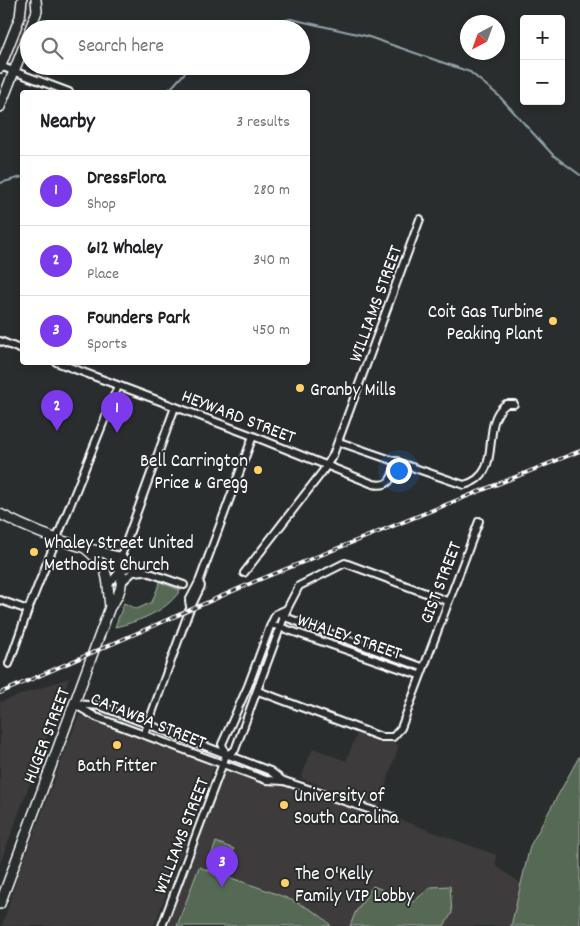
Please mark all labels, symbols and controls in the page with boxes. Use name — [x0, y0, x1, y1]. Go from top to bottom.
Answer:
north arrow — [460, 15, 505, 60]
map controls — [520, 15, 565, 105]
button: + — [520, 15, 565, 60]
search box — [20, 20, 310, 75]
icon: search — [38, 34, 66, 62]
text: Search here — [78, 34, 164, 61]
button: − — [520, 60, 565, 105]
text: Nearby — [40, 108, 95, 138]
text: 3 results — [236, 111, 290, 134]
text: DressFlora — [87, 166, 166, 193]
text: 1 — [54, 179, 58, 202]
text: 280 m — [253, 179, 290, 202]
text: Shop — [87, 193, 116, 216]
text: 612 Whaley — [87, 236, 162, 263]
street label: WILLIAMS STREET — [344, 242, 411, 366]
text: 2 — [53, 249, 60, 272]
text: 340 m — [253, 249, 290, 272]
text: Place — [87, 263, 119, 286]
place label: Coit Gas Turbine Peaking Plant — [428, 300, 543, 349]
text: Founders Park — [87, 306, 190, 333]
marker: Coit Gas Turbine Peaking Plant — [547, 315, 559, 327]
text: 3 — [52, 319, 60, 342]
text: 450 m — [253, 319, 290, 342]
text: Sports — [87, 333, 127, 356]
place label: Granby Mills — [310, 378, 396, 405]
marker: Granby Mills — [294, 382, 306, 394]
street label: HEYWARD STREET — [177, 384, 299, 453]
pin: 2 — [41, 390, 73, 431]
pin: 1 — [101, 392, 133, 433]
place label: Bell Carrington Price & Gregg — [140, 449, 248, 498]
your location — [386, 458, 412, 484]
marker: Bell Carrington Price & Gregg — [252, 464, 264, 476]
place label: Whaley Street United Methodist Church — [44, 531, 194, 580]
street label: GIST STREET — [414, 538, 470, 628]
marker: Whaley Street United Methodist Church — [28, 546, 40, 558]
street label: WHALEY STREET — [293, 608, 405, 669]
street label: HUGER STREET — [18, 684, 79, 788]
street label: CATAWBA STREET — [86, 687, 210, 758]
marker: Bath Fitter — [111, 739, 123, 751]
place label: Bath Fitter — [77, 754, 157, 781]
street label: WILLIAMS STREET — [149, 774, 218, 898]
place label: University of South Carolina — [294, 784, 400, 833]
marker: University of South Carolina — [278, 799, 290, 811]
pin: 3 — [206, 846, 238, 887]
place label: The O'Kelly Family VIP Lobby — [295, 862, 414, 911]
marker: The O'Kelly Family VIP Lobby — [279, 877, 291, 889]

